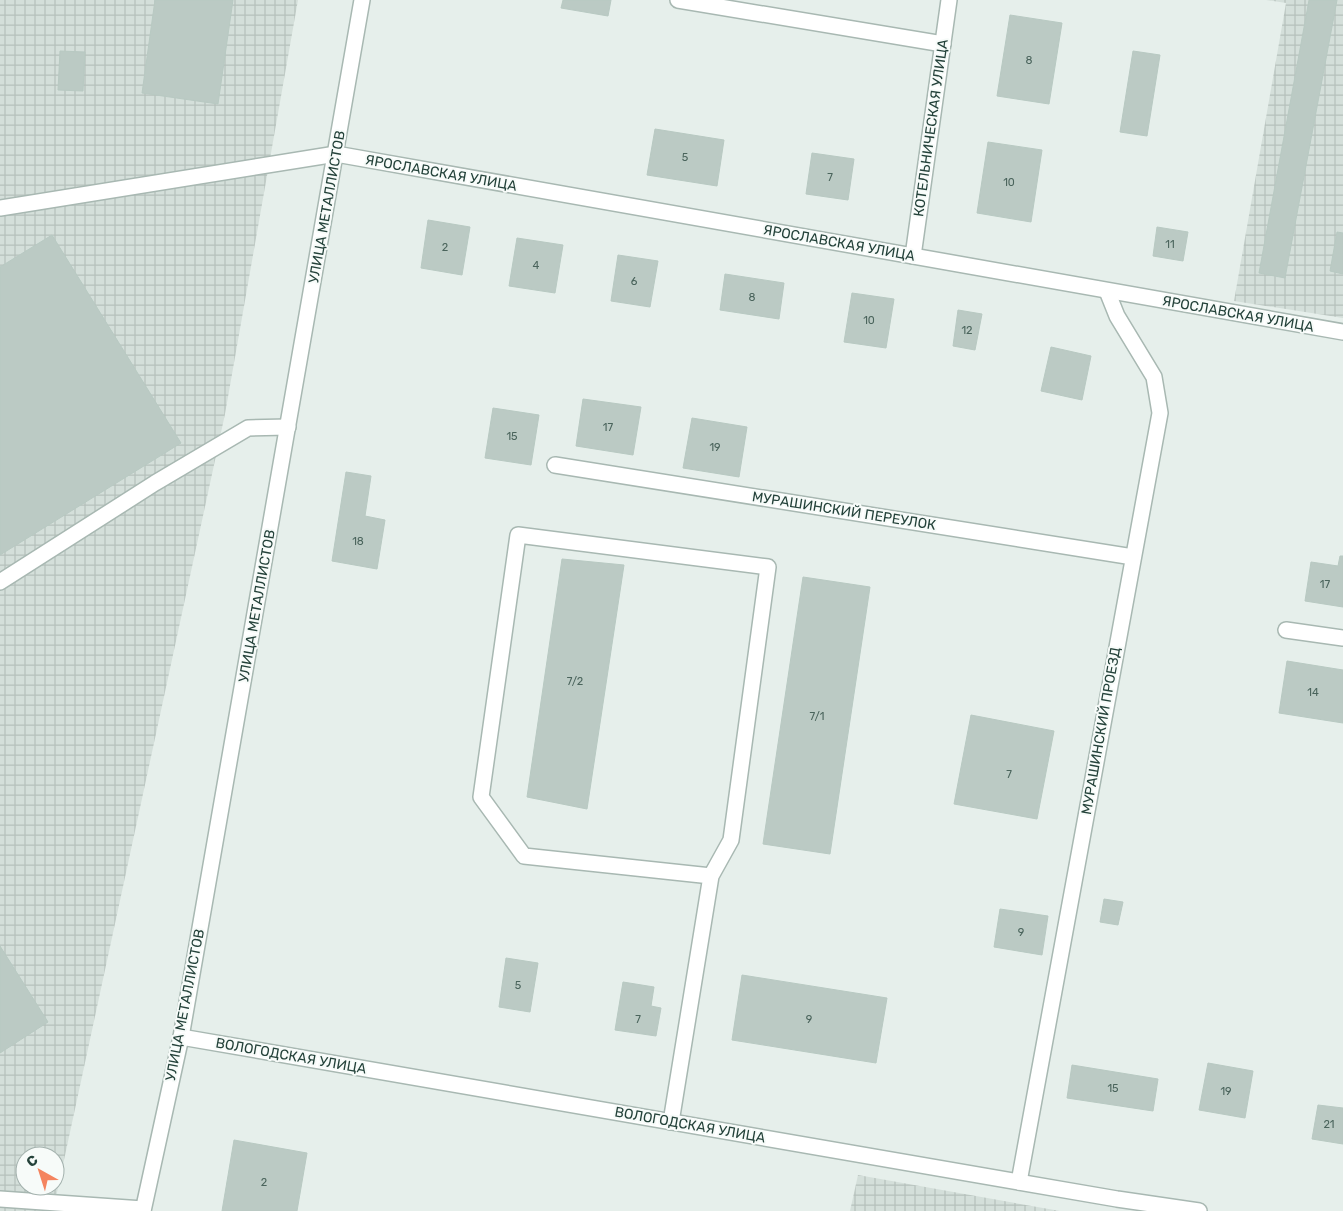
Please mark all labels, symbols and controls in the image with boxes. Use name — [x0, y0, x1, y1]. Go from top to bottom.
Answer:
street label: КОТЕЛЬНИЧЕСКАЯ УЛИЦА — [910, 38, 952, 218]
house number: 8 — [1026, 54, 1033, 67]
street label: УЛИЦА МЕТАЛЛИСТОВ — [305, 129, 349, 285]
street label: ЯРОСЛАВСКАЯ УЛИЦА — [364, 151, 519, 195]
house number: 5 — [682, 151, 689, 164]
house number: 7 — [827, 171, 833, 184]
house number: 10 — [1003, 176, 1015, 189]
street label: ЯРОСЛАВСКАЯ УЛИЦА — [762, 221, 917, 265]
house number: 11 — [1165, 238, 1175, 251]
house number: 2 — [442, 241, 448, 254]
house number: 4 — [533, 259, 540, 272]
house number: 6 — [631, 275, 638, 288]
house number: 8 — [749, 291, 756, 304]
street label: ЯРОСЛАВСКАЯ УЛИЦА — [1161, 292, 1316, 336]
house number: 10 — [863, 314, 875, 327]
house number: 12 — [961, 324, 973, 337]
house number: 17 — [603, 421, 614, 434]
house number: 15 — [506, 430, 518, 443]
house number: 19 — [709, 441, 721, 454]
street label: МУРАШИНСКИЙ ПЕРЕУЛОК — [751, 487, 937, 534]
street label: УЛИЦА МЕТАЛЛИСТОВ — [235, 528, 279, 684]
house number: 18 — [352, 535, 364, 548]
house number: 17 — [1320, 578, 1331, 591]
street label: МУРАШИНСКИЙ ПРОЕЗД — [1077, 646, 1124, 816]
house number: 7/2 — [567, 675, 583, 688]
house number: 14 — [1307, 686, 1319, 699]
house number: 7/1 — [810, 710, 824, 723]
house number: 7 — [1006, 768, 1012, 781]
house number: 9 — [1018, 926, 1024, 939]
street label: УЛИЦА МЕТАЛЛИСТОВ — [162, 927, 208, 1083]
house number: 5 — [515, 979, 522, 992]
house number: 7 — [635, 1013, 641, 1026]
house number: 9 — [806, 1013, 812, 1026]
street label: ВОЛОГОДСКАЯ УЛИЦА — [214, 1034, 368, 1078]
house number: 15 — [1107, 1082, 1119, 1095]
house number: 19 — [1220, 1085, 1232, 1098]
street label: ВОЛОГОДСКАЯ УЛИЦА — [613, 1103, 767, 1147]
house number: 21 — [1323, 1118, 1335, 1131]
north arrow — [15, 1146, 65, 1196]
text: С — [23, 1151, 41, 1171]
house number: 2 — [261, 1176, 267, 1189]

